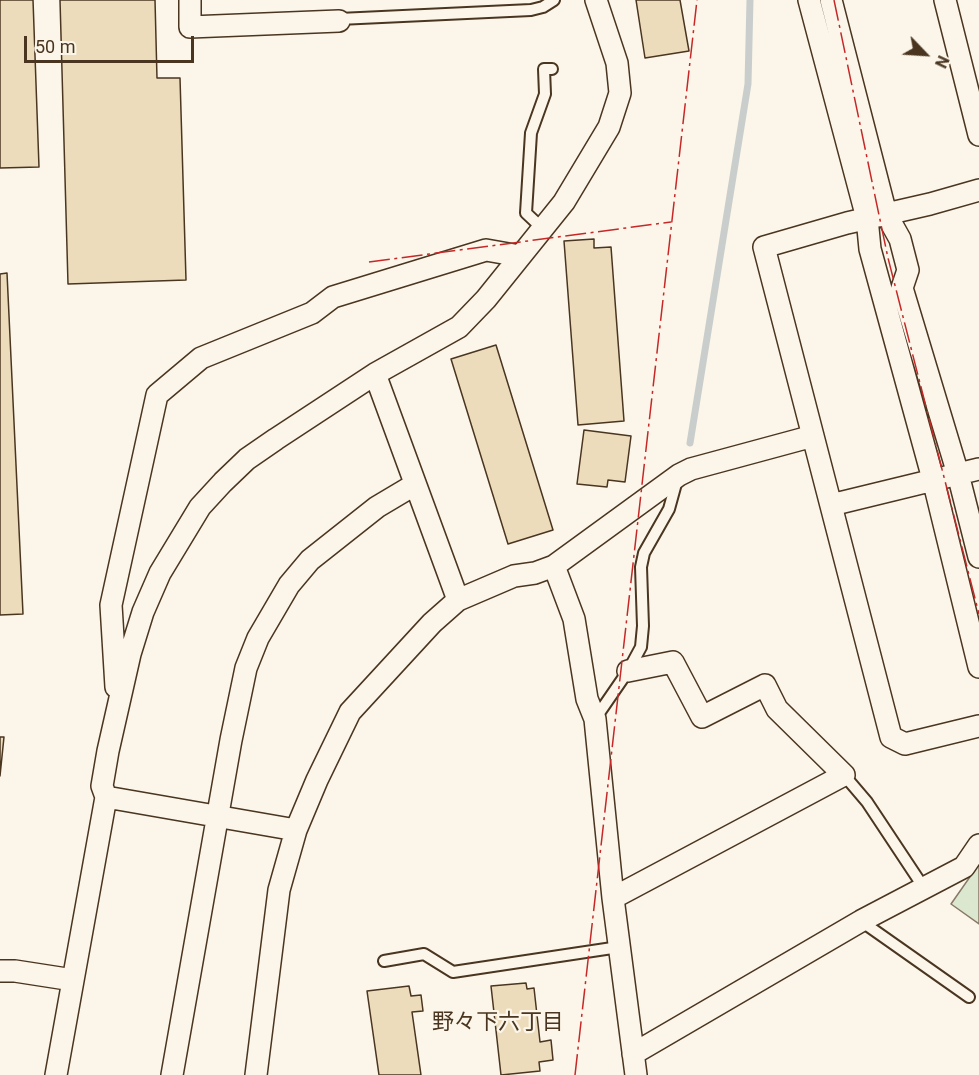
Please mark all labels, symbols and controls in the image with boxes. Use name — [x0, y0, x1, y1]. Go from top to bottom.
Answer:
scale bar — [27, 24, 196, 62]
north arrow — [895, 24, 955, 84]
text: 50 m — [35, 36, 75, 57]
text: N — [931, 53, 953, 71]
district label: 野々下六丁目 — [432, 1010, 564, 1036]

